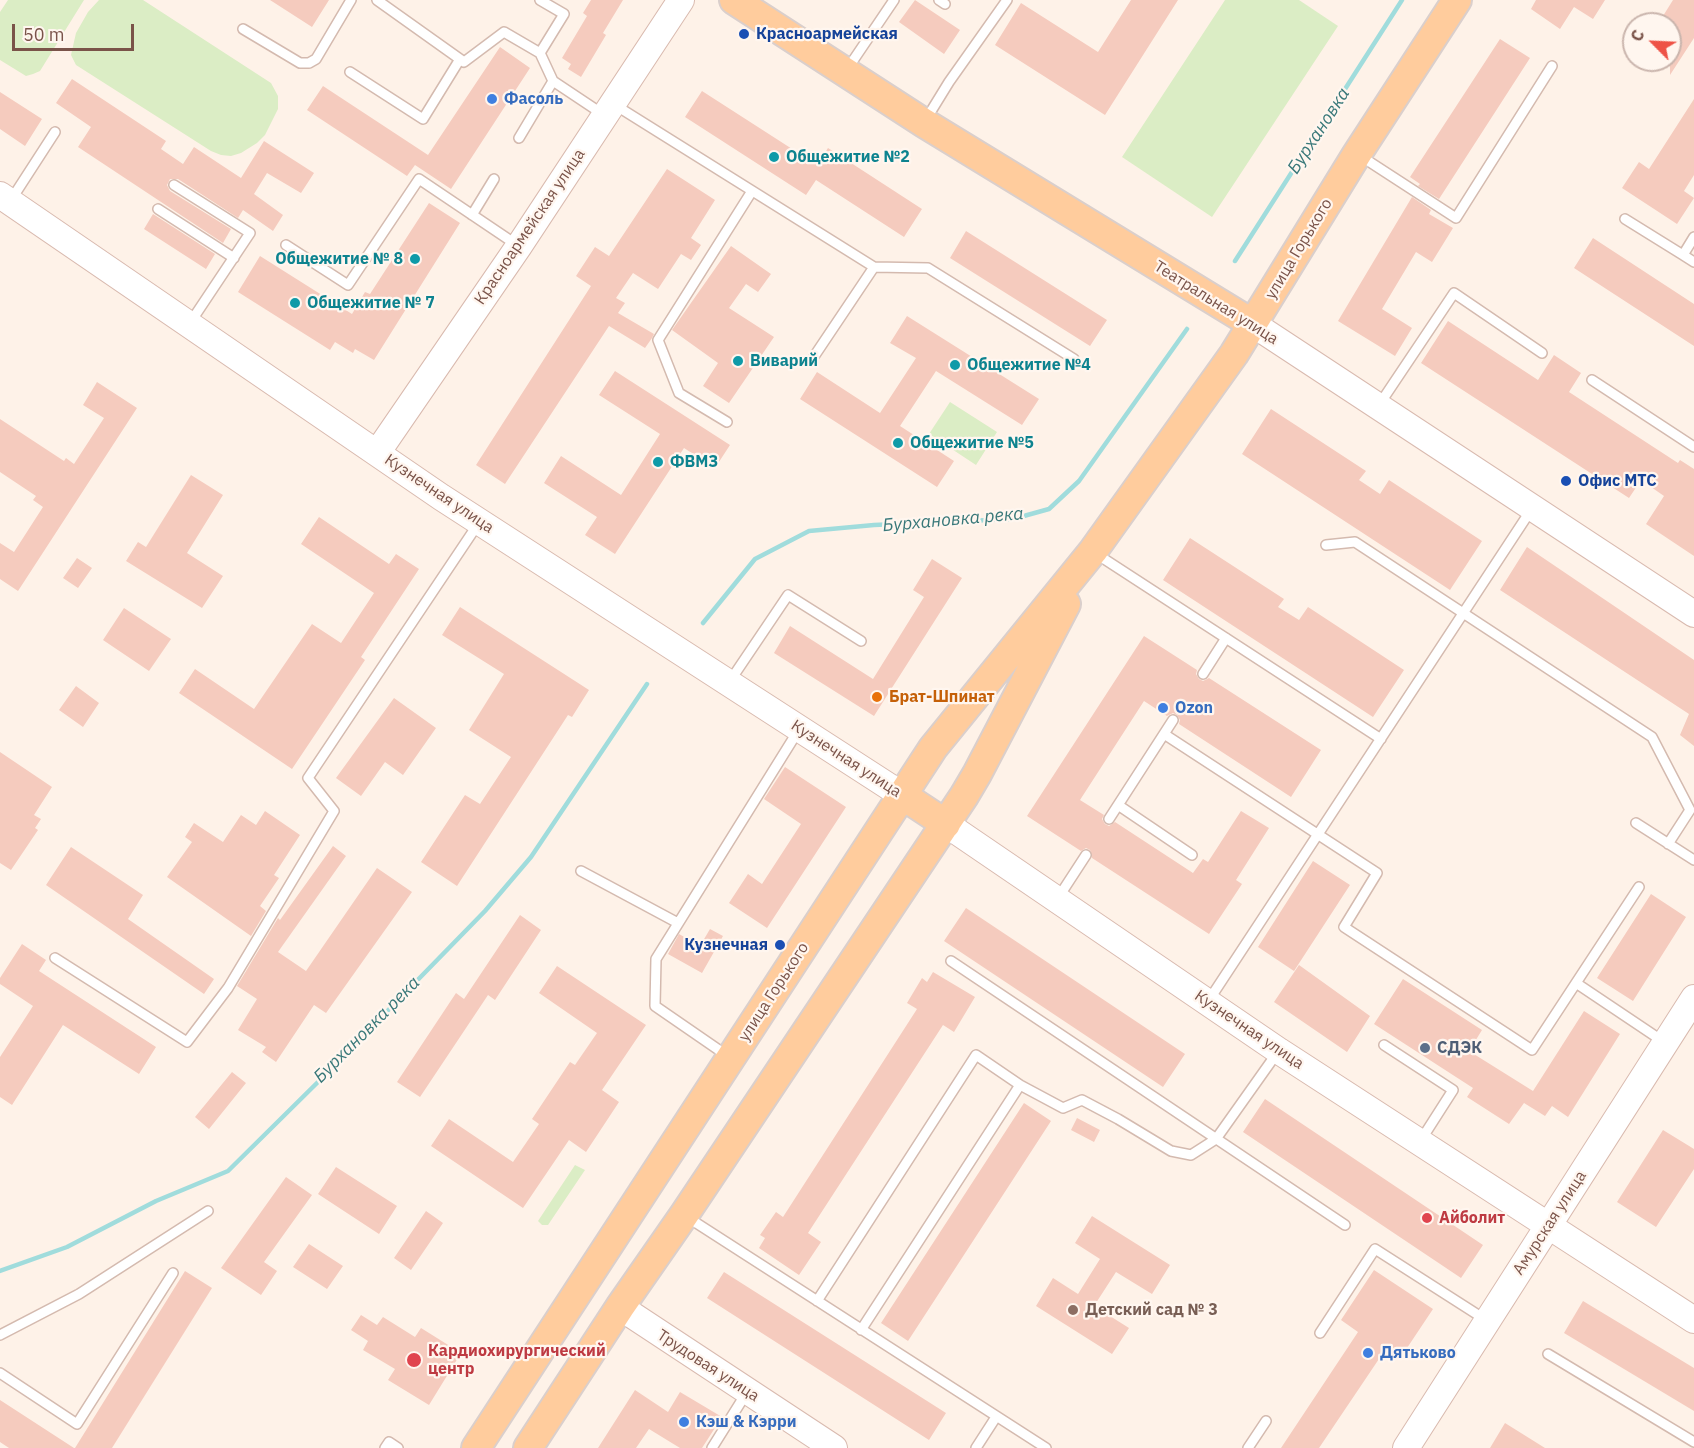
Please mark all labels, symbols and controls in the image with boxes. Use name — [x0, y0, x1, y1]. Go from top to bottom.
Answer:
scale bar — [15, 12, 136, 50]
north arrow — [1622, 12, 1682, 72]
text: 50 m — [23, 23, 65, 46]
place label: Красноармейская — [756, 24, 898, 44]
marker: Красноармейская — [737, 27, 751, 41]
text: С — [1626, 27, 1649, 44]
water label: Бурхановка — [1283, 84, 1355, 178]
place label: Фасоль — [504, 89, 563, 109]
marker: Фасоль — [485, 92, 499, 106]
street label: Красноармейская улица — [471, 145, 589, 309]
place label: Общежитие №2 — [786, 147, 910, 167]
marker: Общежитие №2 — [767, 150, 781, 164]
street label: улица Горького — [1261, 195, 1337, 303]
place label: Общежитие № 8 — [275, 249, 403, 269]
marker: Общежитие № 8 — [408, 252, 422, 266]
street label: Театральная улица — [1150, 257, 1282, 349]
place label: Общежитие № 7 — [307, 293, 435, 313]
marker: Общежитие № 7 — [288, 296, 302, 310]
place label: Виварий — [750, 351, 818, 371]
marker: Виварий — [731, 354, 745, 368]
place label: Общежитие №4 — [967, 355, 1091, 375]
marker: Общежитие №4 — [948, 358, 962, 372]
place label: Общежитие №5 — [910, 433, 1034, 453]
marker: Общежитие №5 — [891, 436, 905, 450]
street label: Кузнечная улица — [381, 450, 497, 538]
place label: ФВМЗ — [670, 452, 718, 472]
marker: ФВМЗ — [651, 455, 665, 469]
place label: Офис МТС — [1578, 471, 1657, 491]
marker: Офис МТС — [1559, 474, 1573, 488]
water label: Бурхановка река — [882, 503, 1024, 537]
place label: Брат-Шпинат — [889, 687, 995, 707]
marker: Брат-Шпинат — [870, 690, 884, 704]
place label: Ozon — [1175, 698, 1213, 718]
marker: Ozon — [1156, 701, 1170, 715]
street label: Кузнечная улица — [787, 716, 905, 802]
place label: Кузнечная — [684, 935, 768, 955]
marker: Кузнечная — [773, 938, 787, 952]
street label: улица Горького — [735, 939, 813, 1045]
water label: Бурхановка река — [309, 972, 425, 1088]
street label: Кузнечная улица — [1191, 986, 1307, 1074]
place label: СДЭК — [1437, 1038, 1482, 1058]
marker: СДЭК — [1418, 1041, 1432, 1055]
street label: Амурская улица — [1509, 1167, 1591, 1279]
place label: Айболит — [1439, 1208, 1505, 1228]
marker: Айболит — [1420, 1211, 1434, 1225]
place label: Детский сад № 3 — [1085, 1300, 1218, 1320]
marker: Детский сад № 3 — [1066, 1303, 1080, 1317]
street label: Трудовая улица — [653, 1326, 763, 1406]
place label: Кардиохирургический центр — [428, 1341, 606, 1379]
place label: Дятьково — [1380, 1343, 1456, 1363]
marker: Дятьково — [1361, 1346, 1375, 1360]
marker: Кардиохирургический центр — [405, 1351, 423, 1369]
place label: Кэш & Кэрри — [696, 1412, 797, 1432]
marker: Кэш & Кэрри — [677, 1415, 691, 1429]

